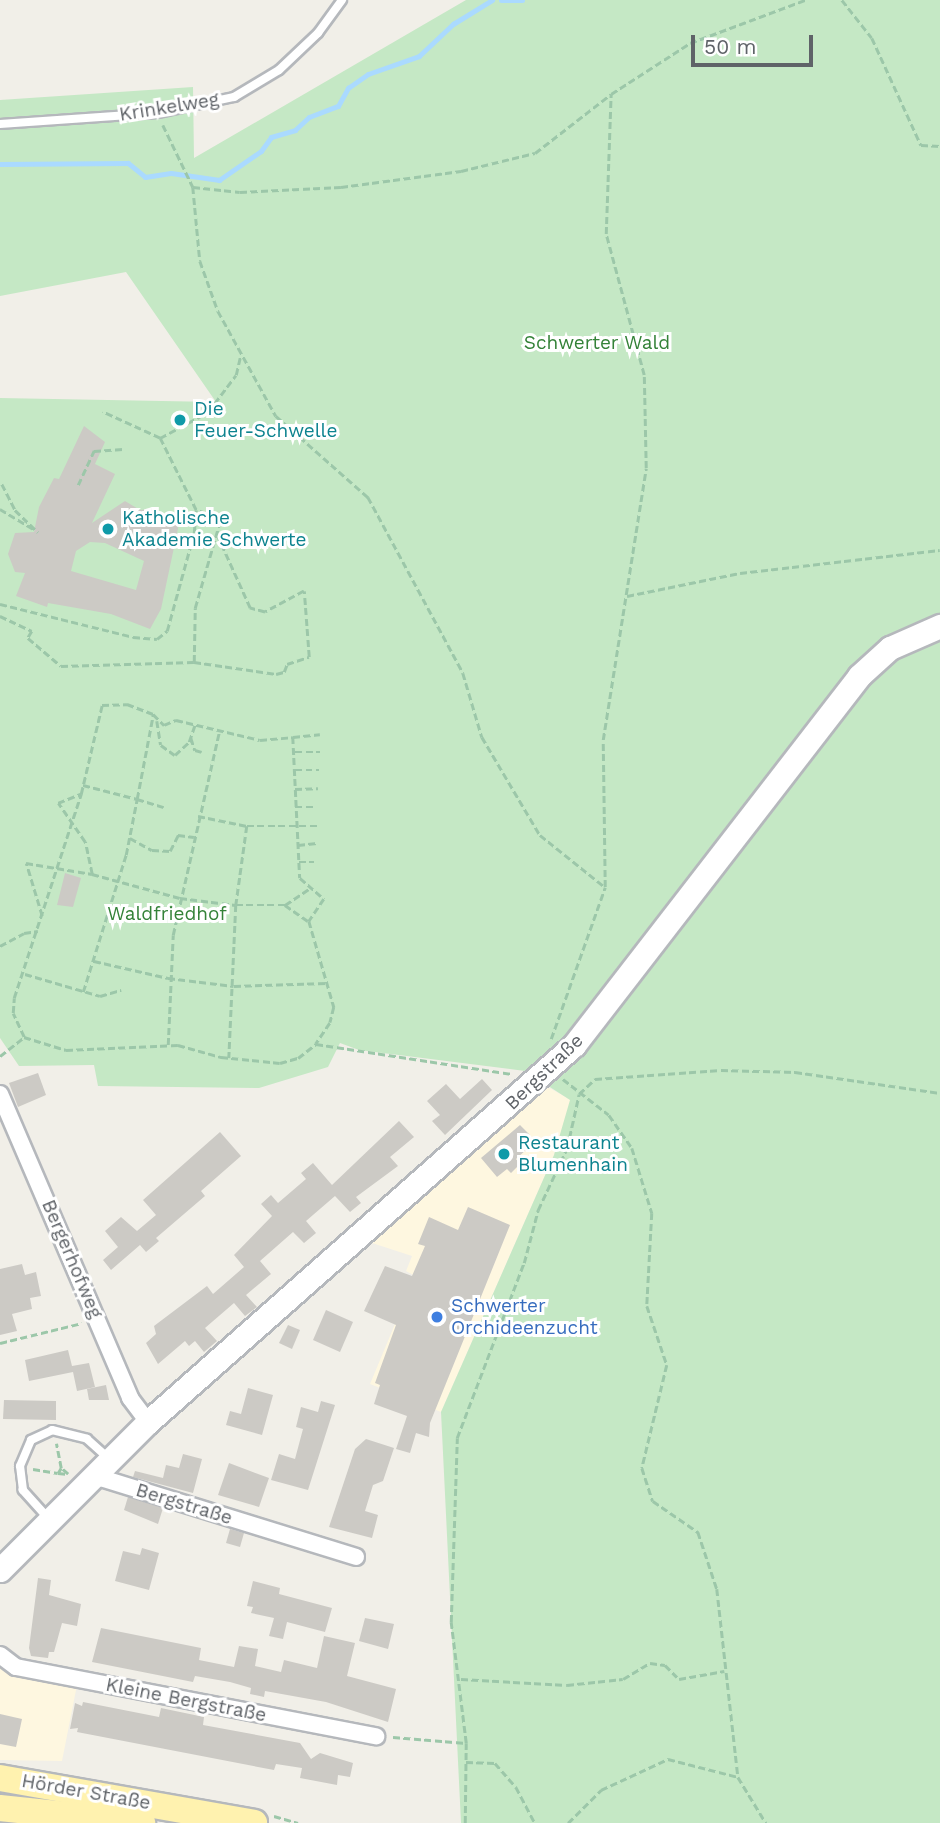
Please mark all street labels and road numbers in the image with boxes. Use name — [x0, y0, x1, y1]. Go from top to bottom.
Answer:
street label: Krinkelweg — [118, 88, 220, 126]
street label: Bergstraße — [500, 1029, 588, 1115]
street label: Bergerhofweg — [37, 1196, 107, 1322]
street label: Bergstraße — [133, 1479, 235, 1529]
street label: Kleine Bergstraße — [104, 1673, 268, 1727]
street label: Hörder Straße — [20, 1769, 152, 1815]

